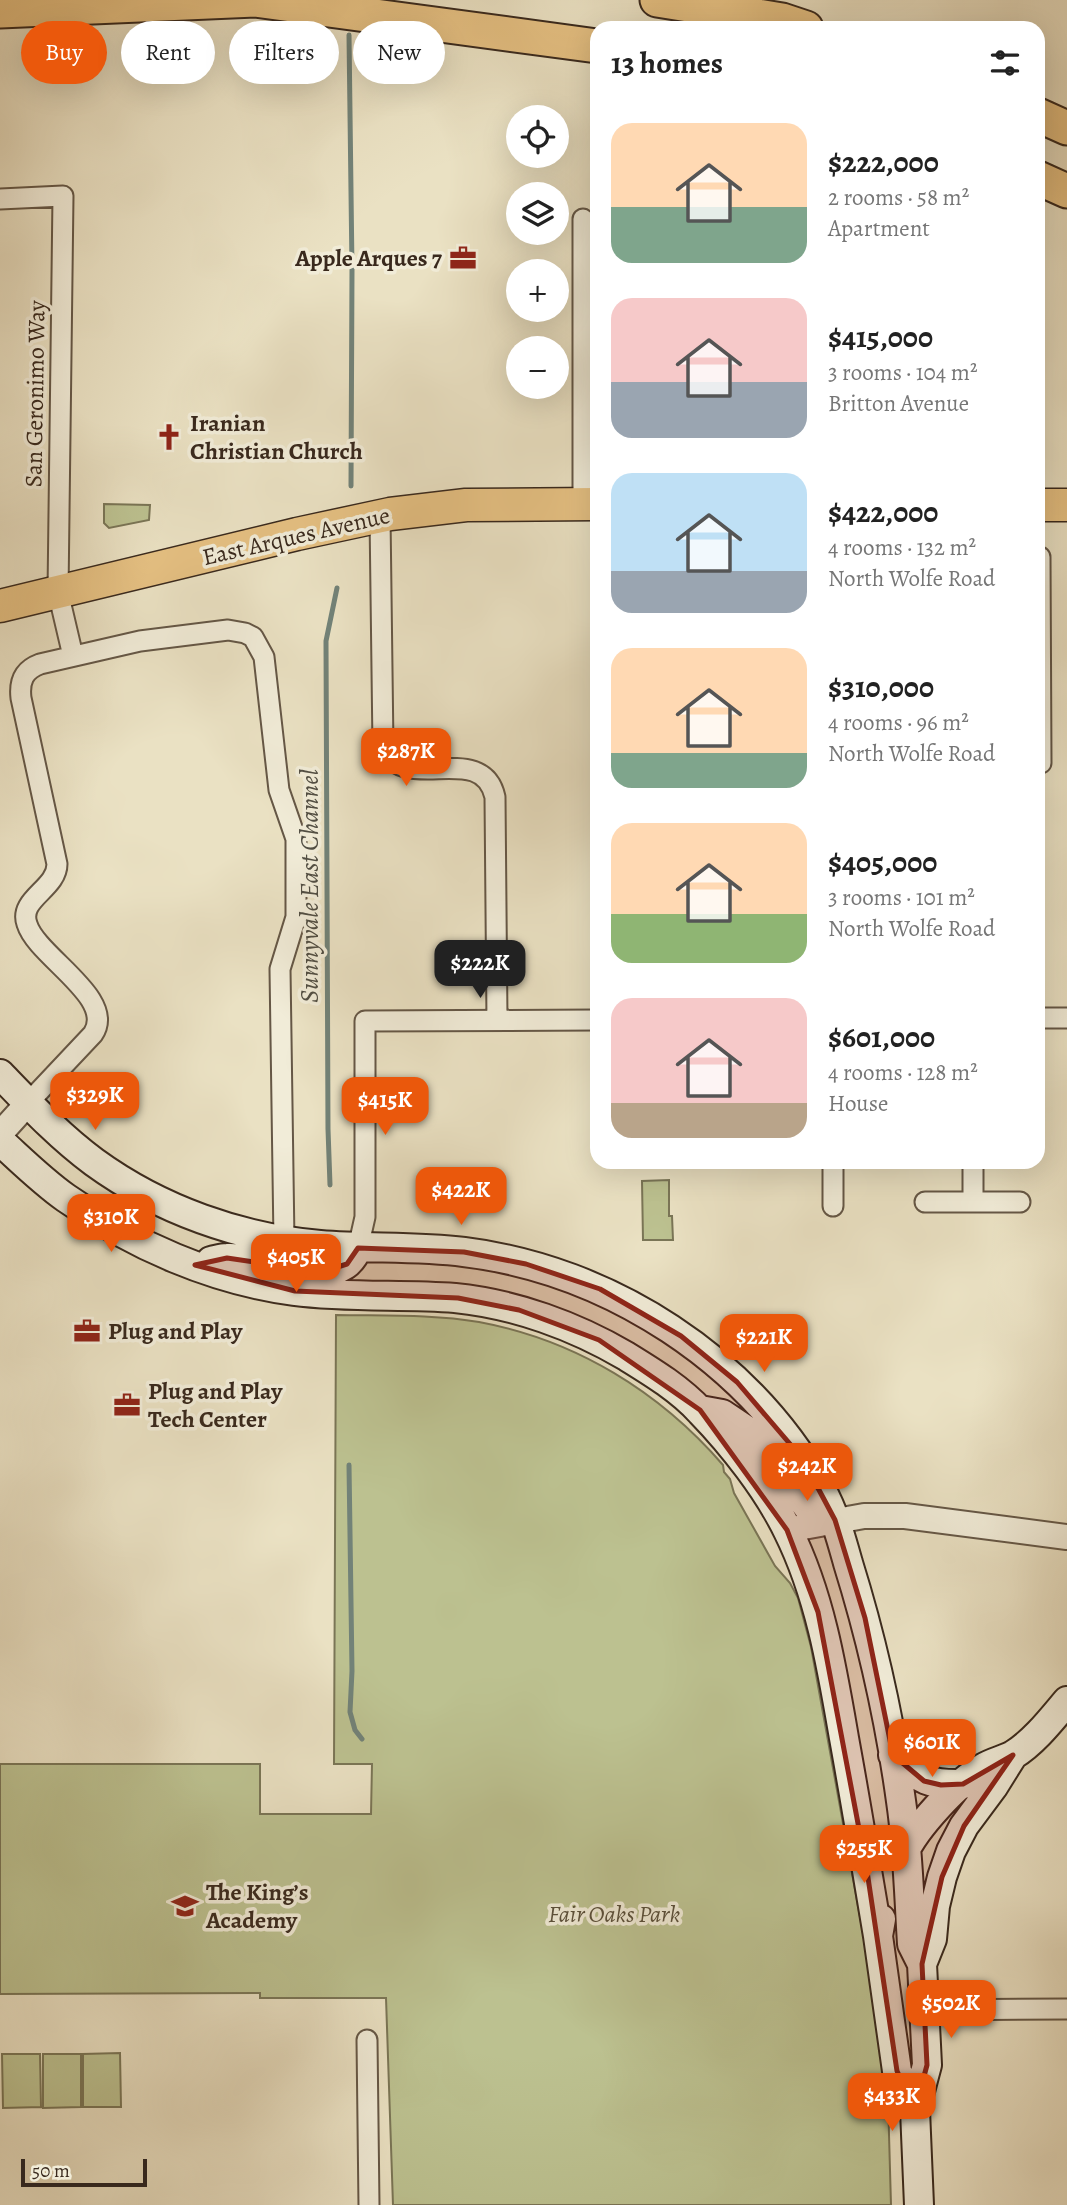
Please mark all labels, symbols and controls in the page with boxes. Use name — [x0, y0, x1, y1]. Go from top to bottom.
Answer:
chip: Buy — [21, 21, 107, 84]
chip: Rent — [121, 21, 215, 84]
chip: Filters — [229, 21, 339, 84]
chip: New — [353, 21, 445, 84]
text: 13 homes — [611, 43, 723, 83]
icon: filters — [986, 44, 1024, 82]
map controls — [506, 105, 569, 399]
button: locate — [506, 105, 569, 168]
text: $222,000 — [828, 142, 939, 182]
icon: home — [667, 151, 751, 235]
button: layers — [506, 182, 569, 245]
text: 2 rooms · 58 m² — [828, 182, 969, 213]
text: Apartment — [828, 213, 930, 244]
place label: Apple Arques 7 — [294, 242, 443, 274]
office icon: Apple Arques 7 — [448, 243, 478, 273]
button: + — [506, 259, 569, 322]
street label: San Geronimo Way — [17, 300, 53, 488]
text: $415,000 — [828, 317, 933, 357]
icon: home — [667, 326, 751, 410]
button: − — [506, 336, 569, 399]
text: 3 rooms · 104 m² — [828, 357, 977, 388]
text: Britton Avenue — [828, 388, 969, 419]
place label: Iranian Christian Church — [190, 407, 363, 467]
church icon: Iranian Christian Church — [154, 422, 184, 452]
text: $422,000 — [828, 492, 938, 532]
street label: East Arques Avenue — [199, 499, 393, 573]
icon: home — [667, 501, 751, 585]
text: 4 rooms · 132 m² — [828, 532, 976, 563]
text: North Wolfe Road — [828, 563, 995, 594]
text: $310,000 — [828, 667, 934, 707]
icon: home — [667, 676, 751, 760]
text: 4 rooms · 96 m² — [828, 707, 969, 738]
pin: $287K — [357, 728, 455, 788]
text: $287K — [377, 735, 435, 766]
text: North Wolfe Road — [828, 738, 995, 769]
water label: Sunnyvale East Channel — [292, 769, 327, 1003]
text: $405,000 — [828, 842, 937, 882]
icon: home — [667, 851, 751, 935]
text: 3 rooms · 101 m² — [828, 882, 975, 913]
text: North Wolfe Road — [828, 913, 995, 944]
pin: $222K — [431, 940, 529, 1000]
text: $222K — [450, 947, 510, 978]
text: $601,000 — [828, 1017, 935, 1057]
icon: home — [667, 1026, 751, 1110]
text: 4 rooms · 128 m² — [828, 1057, 978, 1088]
pin: $329K — [46, 1072, 144, 1132]
pin: $415K — [336, 1078, 434, 1137]
text: $329K — [66, 1079, 124, 1110]
text: $415K — [358, 1084, 412, 1115]
text: House — [828, 1088, 888, 1119]
pin: $422K — [412, 1168, 510, 1227]
text: $422K — [432, 1174, 490, 1205]
pin: $310K — [62, 1194, 160, 1254]
text: $310K — [83, 1201, 139, 1232]
pin: $405K — [247, 1234, 345, 1294]
text: $405K — [267, 1241, 325, 1272]
pin: $221K — [715, 1314, 813, 1374]
place label: Plug and Play — [108, 1315, 243, 1347]
office icon: Plug and Play — [72, 1316, 102, 1346]
text: $221K — [736, 1321, 792, 1352]
place label: Plug and Play Tech Center — [148, 1375, 283, 1435]
office icon: Plug and Play Tech Center — [112, 1390, 142, 1420]
pin: $242K — [758, 1444, 856, 1503]
text: $242K — [778, 1450, 836, 1481]
pin: $601K — [883, 1720, 981, 1779]
text: $601K — [904, 1726, 960, 1757]
pin: $255K — [815, 1826, 913, 1885]
text: $255K — [836, 1832, 892, 1863]
place label: The King’s Academy — [205, 1876, 308, 1936]
school or university icon: The King’s Academy — [170, 1891, 200, 1921]
park label: Fair Oaks Park — [548, 1898, 680, 1930]
pin: $502K — [902, 1980, 1000, 2040]
text: $502K — [922, 1987, 980, 2018]
pin: $433K — [843, 2074, 941, 2133]
text: $433K — [864, 2080, 920, 2111]
scale bar — [21, 2156, 147, 2188]
text: 50 m — [32, 2158, 70, 2184]

